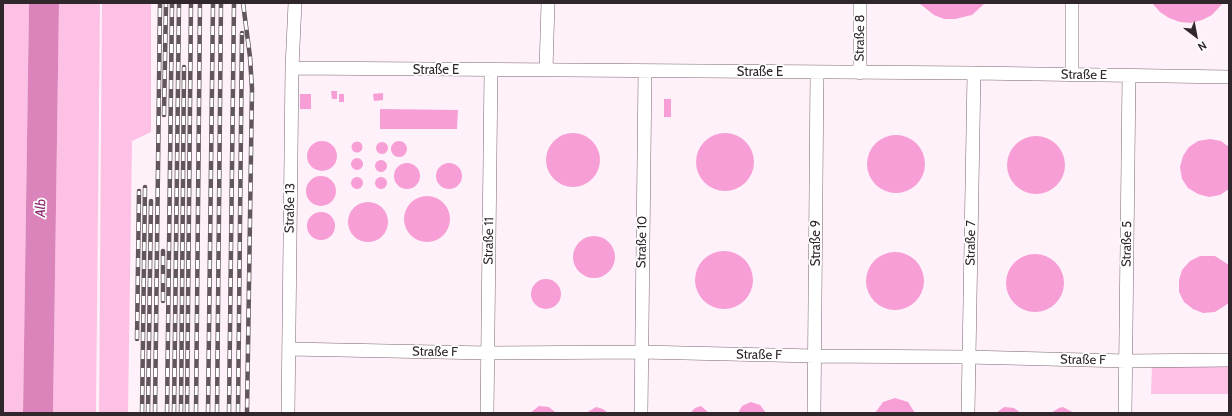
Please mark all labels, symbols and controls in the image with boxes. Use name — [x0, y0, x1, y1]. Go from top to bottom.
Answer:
street label: Straße 8 — [852, 14, 868, 62]
north arrow — [1176, 16, 1216, 56]
text: N — [1195, 38, 1209, 54]
street label: Straße E — [413, 62, 459, 78]
street label: Straße E — [737, 64, 783, 80]
street label: Straße E — [1061, 67, 1107, 83]
street label: Straße 13 — [282, 183, 298, 233]
water label: Alb — [32, 199, 50, 217]
street label: Straße 10 — [634, 216, 650, 268]
street label: Straße 11 — [481, 217, 497, 265]
street label: Straße 9 — [808, 220, 824, 266]
street label: Straße 7 — [963, 220, 979, 266]
street label: Straße 5 — [1119, 221, 1135, 267]
street label: Straße F — [412, 344, 458, 360]
street label: Straße F — [736, 347, 782, 363]
street label: Straße F — [1060, 352, 1106, 368]

